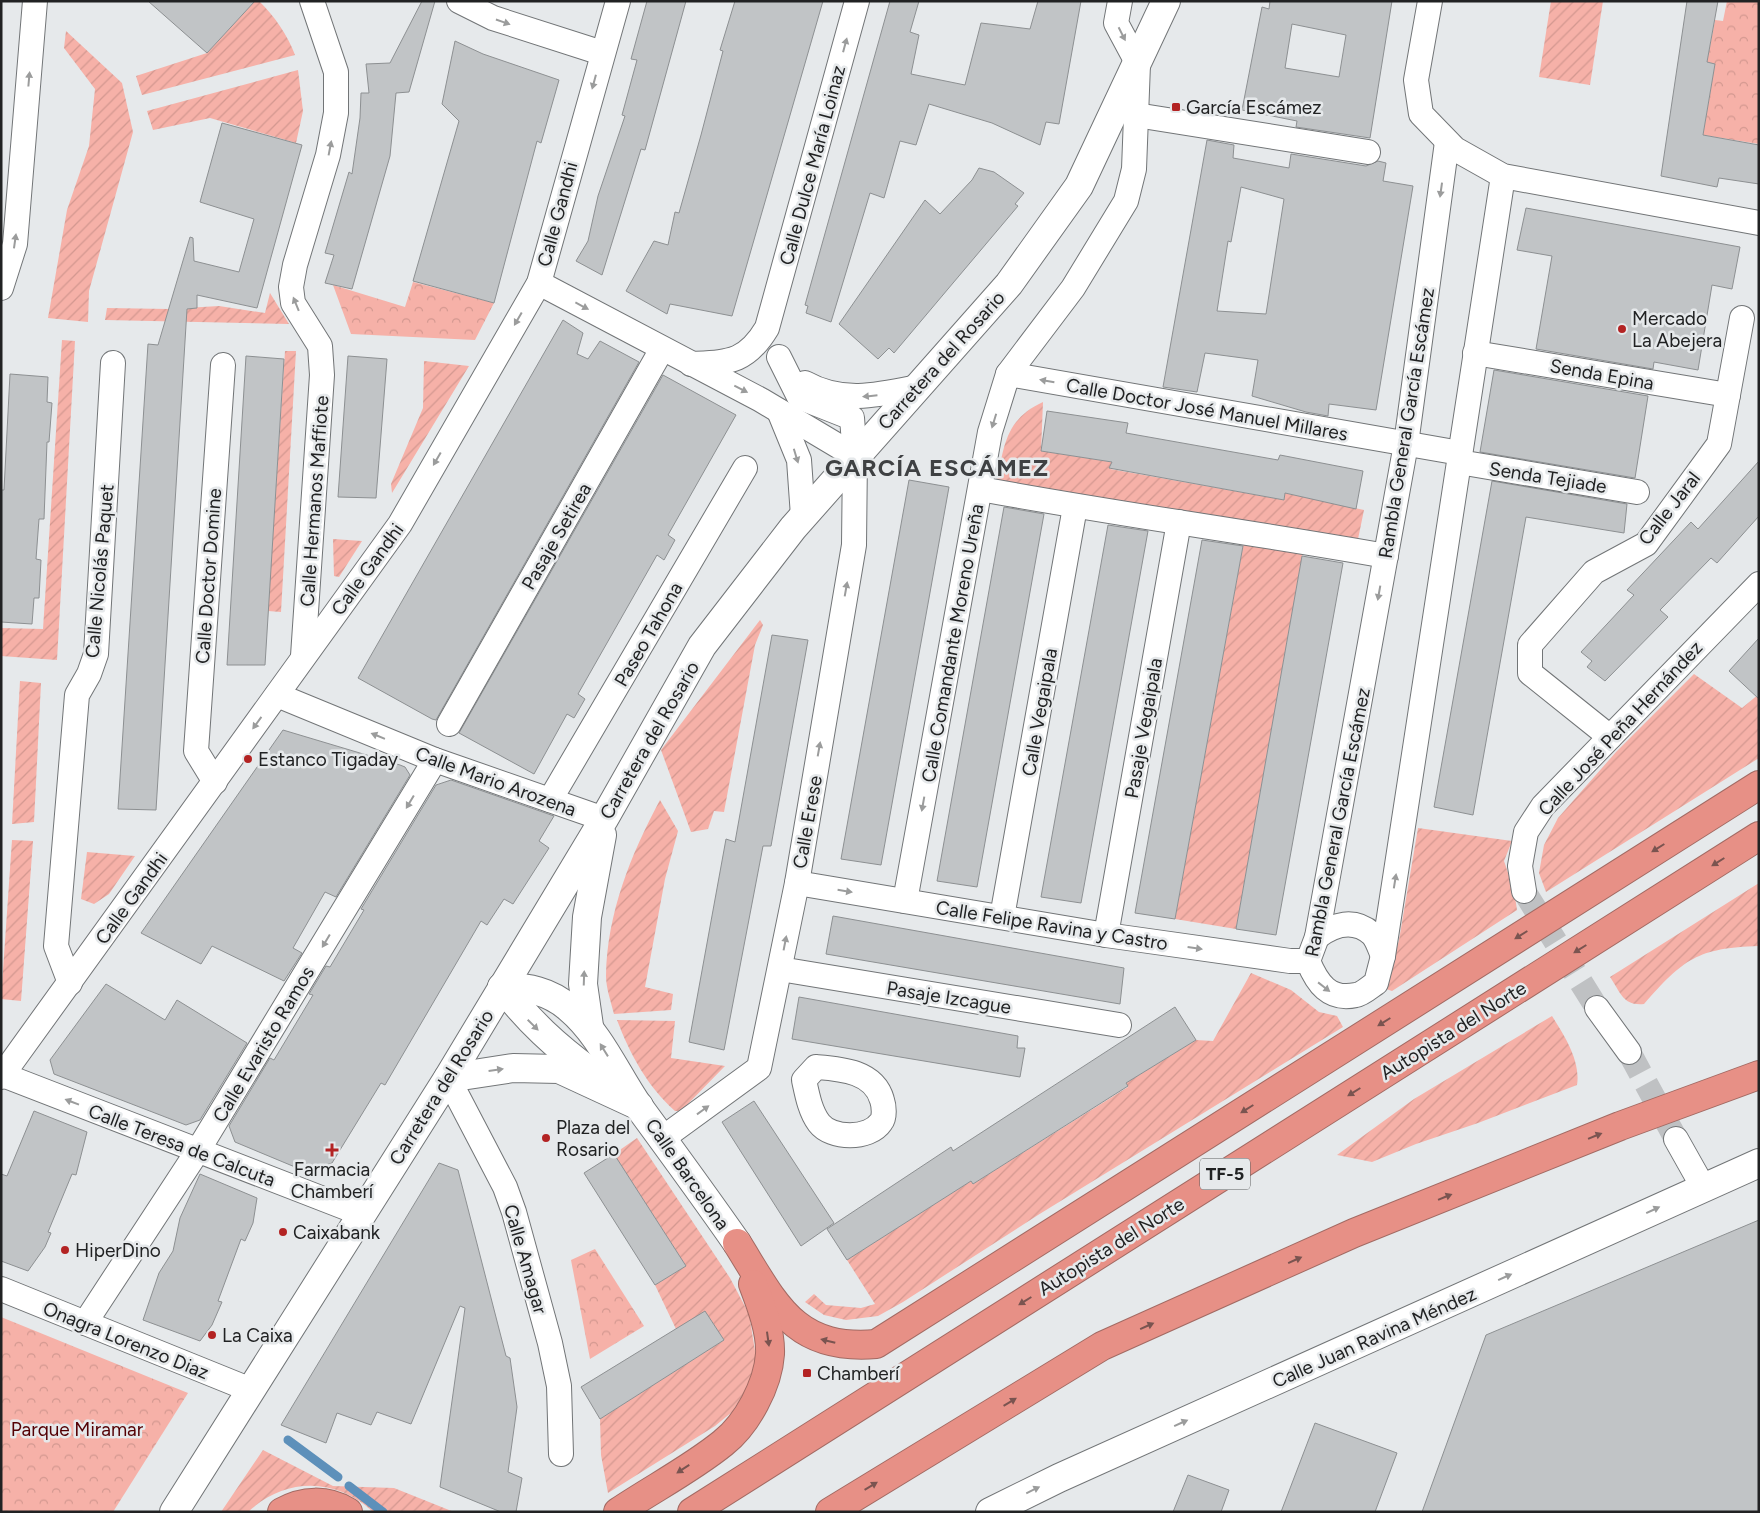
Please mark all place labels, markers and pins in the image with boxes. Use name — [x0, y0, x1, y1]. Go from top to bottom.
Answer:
place label: García Escámez — [1186, 96, 1322, 119]
marker: García Escámez — [1170, 101, 1182, 113]
place label: Mercado La Abejera — [1632, 307, 1722, 352]
marker: Mercado La Abejera — [1616, 323, 1628, 335]
place label: Estanco Tigaday — [258, 748, 398, 771]
marker: Estanco Tigaday — [242, 753, 254, 765]
place label: Plaza del Rosario — [556, 1116, 630, 1161]
marker: Plaza del Rosario — [540, 1132, 552, 1144]
marker: Farmacia Chamberí — [326, 1144, 338, 1156]
place label: Farmacia Chamberí — [291, 1158, 375, 1203]
place label: Caixabank — [293, 1221, 381, 1244]
marker: Caixabank — [277, 1226, 289, 1238]
place label: HiperDino — [75, 1239, 161, 1262]
marker: HiperDino — [59, 1244, 71, 1256]
place label: La Caixa — [222, 1324, 293, 1347]
marker: La Caixa — [206, 1329, 218, 1341]
place label: Chamberí — [817, 1362, 901, 1385]
marker: Chamberí — [801, 1367, 813, 1379]

